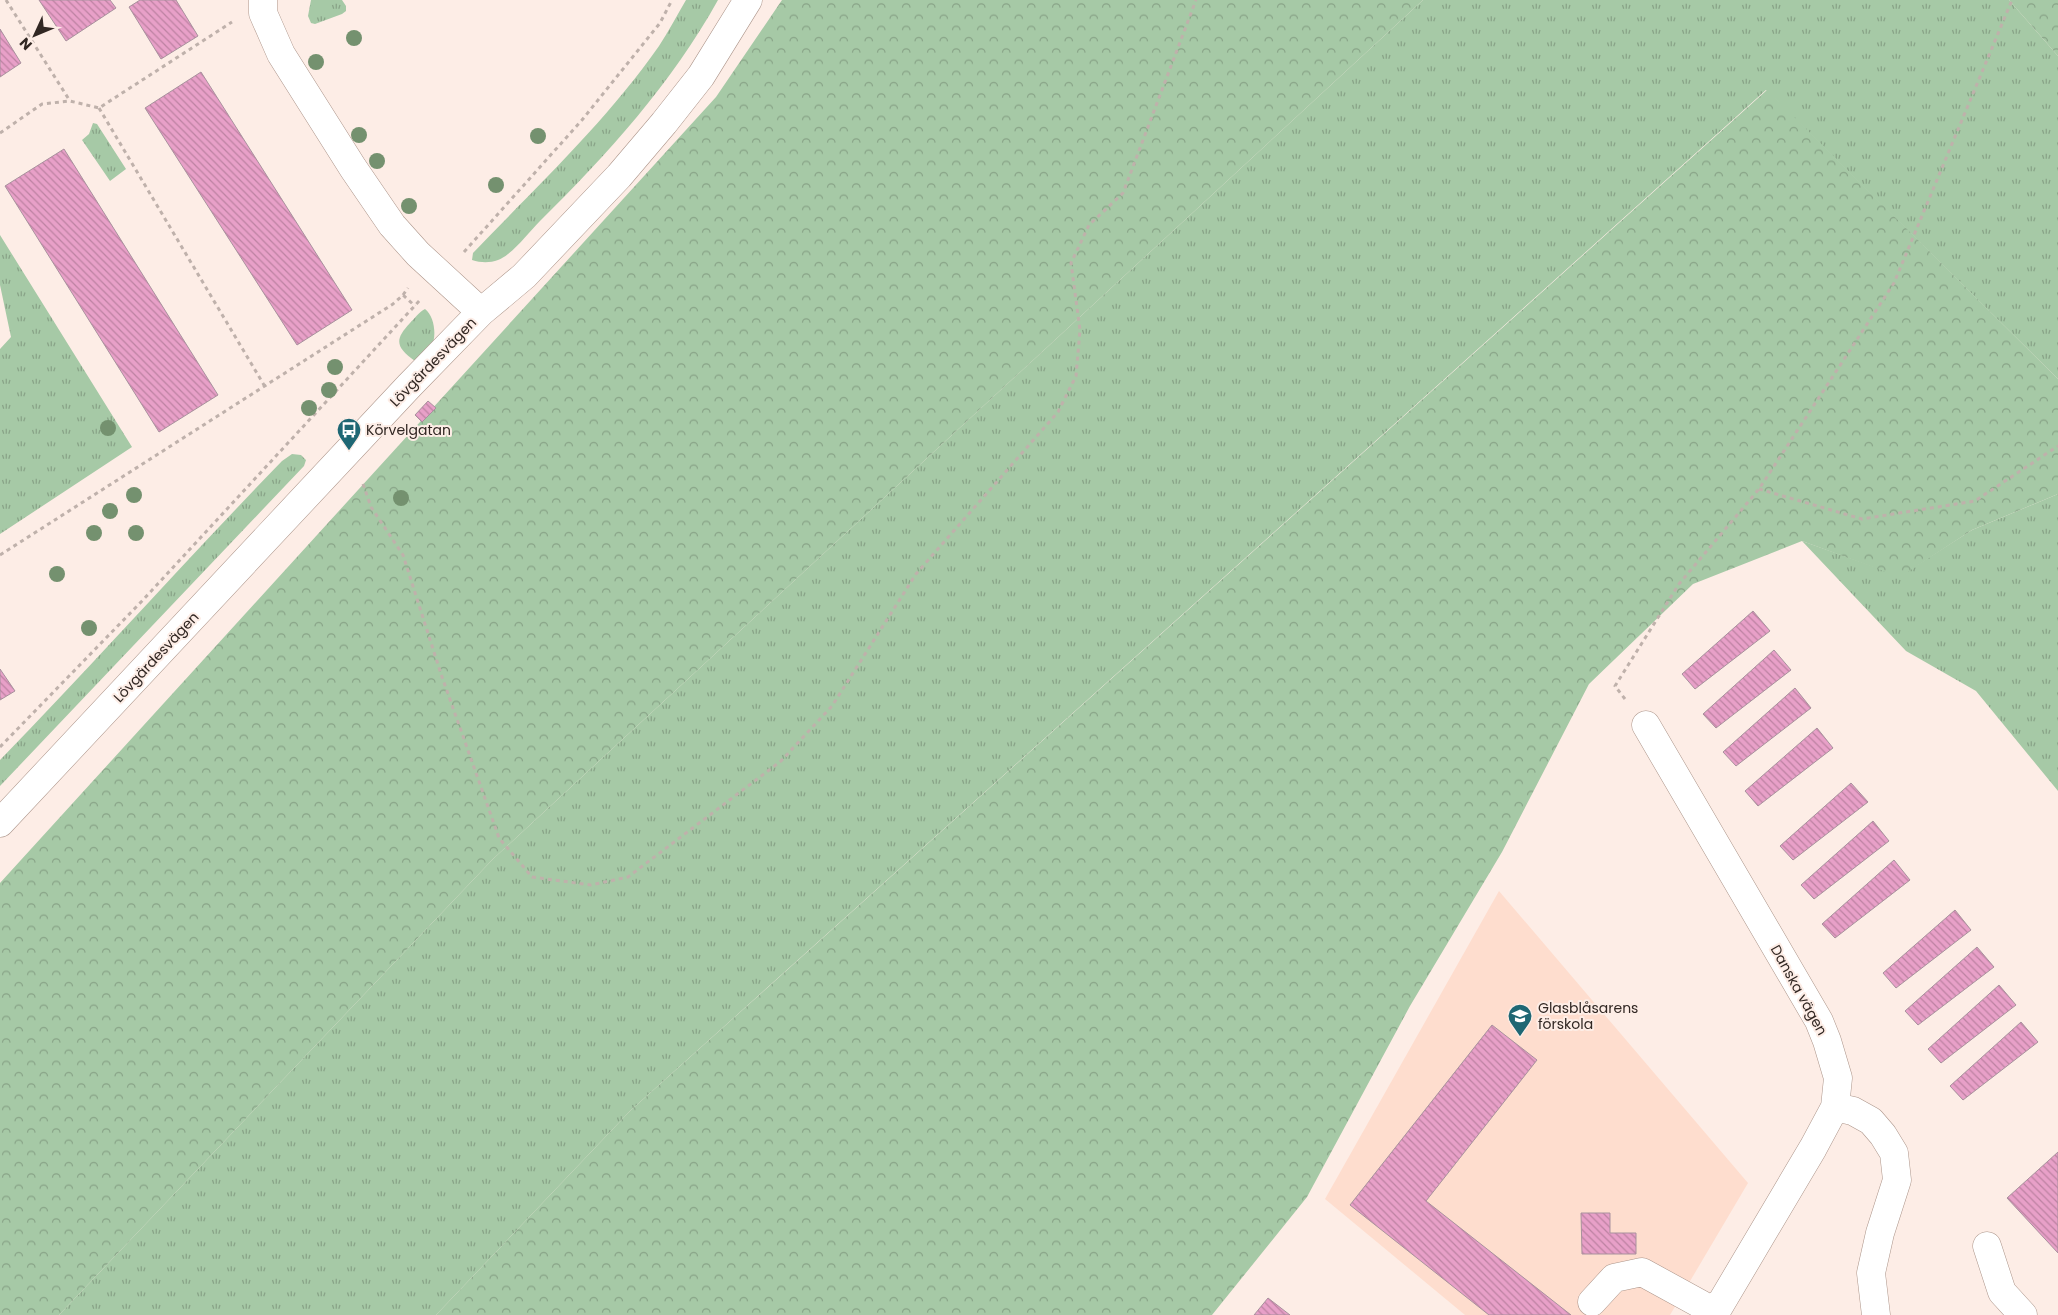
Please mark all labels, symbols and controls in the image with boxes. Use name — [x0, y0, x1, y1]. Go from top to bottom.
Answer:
north arrow — [10, 10, 60, 60]
text: N — [15, 33, 36, 55]
street label: Lövgärdesvägen — [385, 313, 481, 411]
bus stop icon: Körvelgatan — [336, 417, 362, 451]
place label: Körvelgatan — [366, 420, 451, 440]
street label: Lövgärdesvägen — [109, 607, 203, 707]
street label: Danska vägen — [1766, 941, 1832, 1039]
place label: Glasblåsarens förskola — [1538, 998, 1638, 1034]
school or university icon: Glasblåsarens förskola — [1507, 1003, 1533, 1037]

